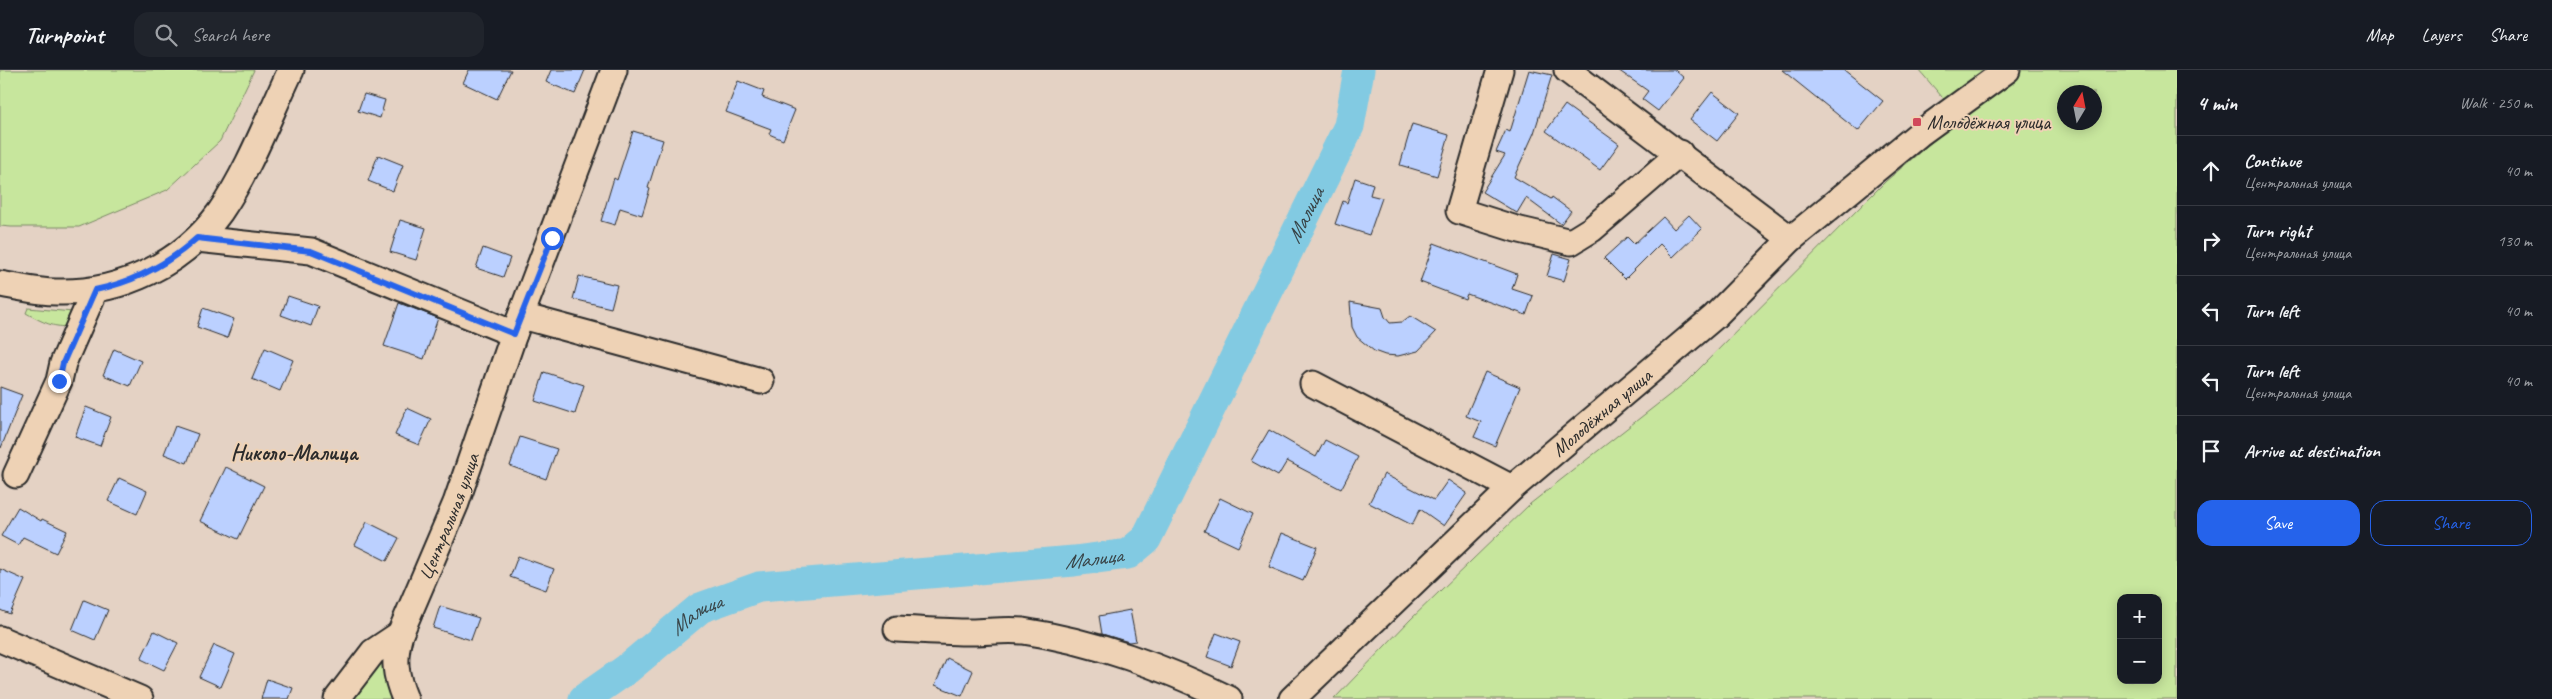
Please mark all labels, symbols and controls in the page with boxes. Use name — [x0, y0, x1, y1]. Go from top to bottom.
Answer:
search box — [134, 12, 484, 57]
text: Turnpoint — [25, 20, 104, 50]
icon: search — [152, 21, 180, 49]
text: Search here — [192, 23, 269, 47]
text: Map — [2366, 24, 2394, 46]
text: Layers — [2422, 24, 2461, 46]
text: Share — [2489, 24, 2527, 46]
north arrow — [2057, 85, 2102, 130]
text: 4 min — [2197, 90, 2237, 116]
text: Walk · 250 m — [2460, 93, 2532, 113]
place label: Молодёжная улица — [1927, 110, 2052, 135]
marker: Молодёжная улица — [1911, 116, 1923, 128]
text: Continue — [2244, 149, 2301, 173]
icon: ahead — [2197, 157, 2225, 185]
text: 40 m — [2505, 161, 2532, 181]
text: Центральная улица — [2244, 173, 2351, 193]
water label: Малица — [1281, 181, 1331, 247]
text: Turn right — [2244, 219, 2311, 243]
route start — [541, 227, 564, 250]
icon: right — [2197, 227, 2225, 255]
text: 130 m — [2498, 231, 2532, 251]
text: Центральная улица — [2244, 243, 2351, 263]
icon: left — [2197, 297, 2225, 325]
text: Turn left — [2244, 299, 2299, 323]
text: 40 m — [2505, 301, 2532, 321]
text: Turn left — [2244, 359, 2299, 383]
street label: Молодёжная улица — [1547, 362, 1658, 462]
icon: left — [2197, 367, 2225, 395]
route end — [48, 370, 71, 393]
text: 40 m — [2505, 371, 2532, 391]
text: Центральная улица — [2244, 383, 2351, 403]
icon: arrive — [2197, 437, 2225, 465]
district label: Николо-Малица — [231, 439, 360, 467]
text: Arrive at destination — [2244, 439, 2380, 463]
street label: Центральная улица — [413, 449, 486, 584]
button: Save — [2197, 500, 2360, 546]
button: Share — [2370, 500, 2532, 546]
water label: Малица — [1064, 542, 1127, 575]
water label: Малица — [664, 587, 728, 641]
map controls — [2117, 594, 2162, 684]
button: + — [2117, 594, 2162, 639]
button: − — [2117, 639, 2162, 684]

